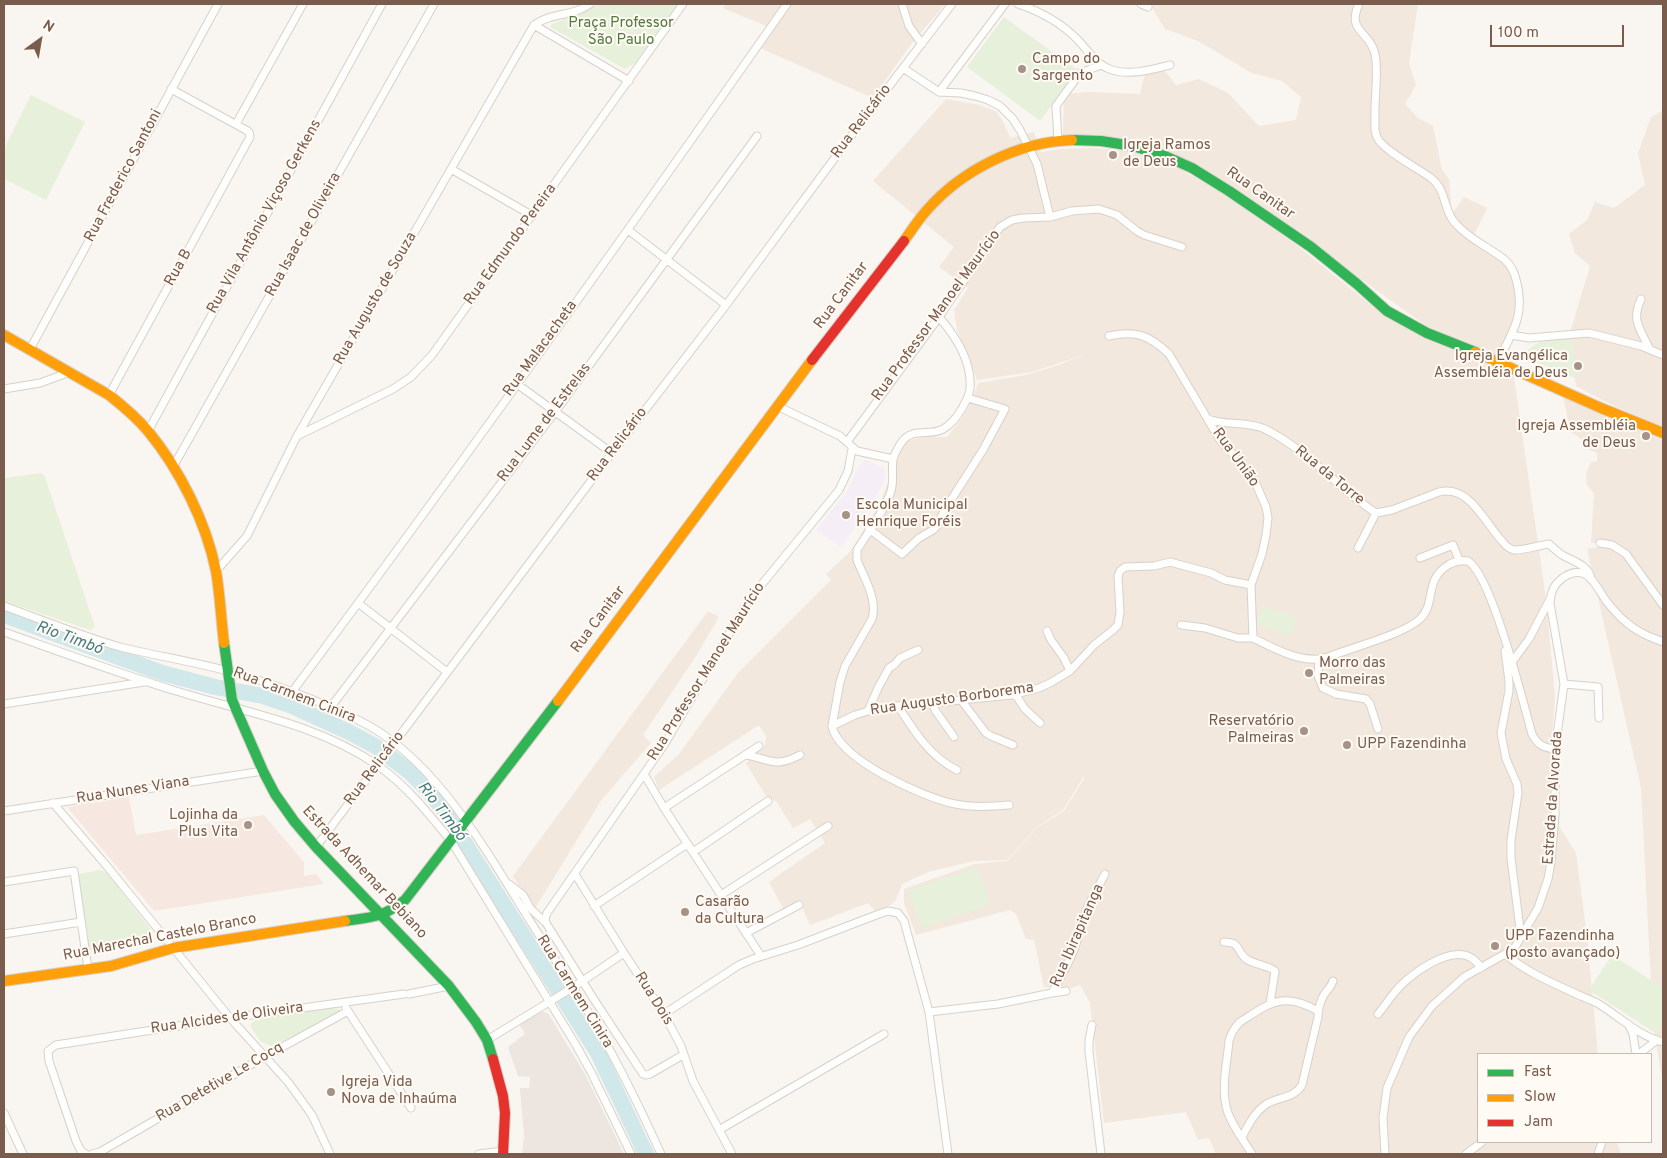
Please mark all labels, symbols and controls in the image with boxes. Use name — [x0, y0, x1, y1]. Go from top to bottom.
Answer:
north arrow — [15, 15, 65, 65]
park label: Praça Professor São Paulo — [568, 15, 674, 50]
scale bar — [1492, 15, 1626, 47]
text: N — [39, 17, 57, 37]
text: 100 m — [1498, 24, 1539, 43]
place label: Campo do Sargento — [1032, 51, 1100, 86]
marker: Campo do Sargento — [1016, 63, 1028, 75]
street label: Rua Relicário — [828, 81, 896, 163]
street label: Rua Frederico Santoni — [81, 106, 167, 246]
street label: Rua Vila Antônio Viçoso Gerkens — [204, 117, 326, 317]
place label: Igreja Ramos de Deus — [1123, 137, 1211, 172]
marker: Igreja Ramos de Deus — [1107, 149, 1119, 161]
street label: Rua Canitar — [1222, 164, 1298, 224]
street label: Rua Isaac de Oliveira — [262, 170, 346, 300]
street label: Rua Edmundo Pereira — [461, 181, 561, 309]
street label: Rua Professor Manoel Maurício — [869, 227, 1005, 405]
street label: Rua Augusto de Souza — [331, 229, 421, 369]
street label: Rua B — [162, 246, 196, 290]
street label: Rua Canitar — [811, 259, 873, 333]
street label: Rua Malacacheta — [500, 298, 582, 400]
place label: Igreja Evangélica Assembléia de Deus — [1434, 348, 1568, 383]
street label: Rua Lume de Estrelas — [494, 360, 596, 486]
marker: Igreja Evangélica Assembléia de Deus — [1572, 360, 1584, 372]
street label: Rua Relicário — [584, 404, 652, 486]
place label: Igreja Assembléia de Deus — [1517, 418, 1636, 453]
street label: Rua União — [1208, 425, 1262, 491]
marker: Igreja Assembléia de Deus — [1640, 430, 1652, 442]
street label: Rua da Torre — [1290, 442, 1368, 510]
place label: Escola Municipal Henrique Foréis — [856, 497, 968, 532]
marker: Escola Municipal Henrique Foréis — [840, 509, 852, 521]
street label: Rua Professor Manoel Maurício — [645, 580, 769, 764]
street label: Rua Canitar — [568, 583, 630, 657]
water label: Rio Timbó — [33, 618, 105, 660]
place label: Morro das Palmeiras — [1319, 655, 1386, 690]
street label: Rua Carmem Cinira — [230, 664, 358, 728]
marker: Morro das Palmeiras — [1303, 667, 1315, 679]
street label: Rua Augusto Borborema — [869, 680, 1035, 720]
place label: Reservatório Palmeiras — [1209, 713, 1294, 748]
marker: Reservatório Palmeiras — [1298, 725, 1310, 737]
street label: Rua Relicário — [341, 728, 409, 810]
street label: Estrada da Alvorada — [1540, 731, 1568, 865]
place label: UPP Fazendinha — [1357, 736, 1466, 754]
marker: UPP Fazendinha — [1341, 739, 1353, 751]
street label: Rua Nunes Viana — [75, 773, 191, 809]
water label: Rio Timbó — [412, 778, 470, 846]
street label: Estrada Adhemar Bebiano — [298, 803, 430, 943]
place label: Lojinha da Plus Vita — [169, 807, 238, 842]
marker: Lojinha da Plus Vita — [242, 819, 254, 831]
street label: Rua Ibirapitanga — [1047, 882, 1109, 990]
place label: Casarão da Cultura — [695, 894, 764, 929]
marker: Casarão da Cultura — [679, 906, 691, 918]
street label: Rua Marechal Castelo Branco — [62, 910, 258, 966]
place label: UPP Fazendinha (posto avançado) — [1505, 928, 1620, 963]
street label: Rua Carmem Cinira — [532, 932, 616, 1052]
marker: UPP Fazendinha (posto avançado) — [1489, 940, 1501, 952]
street label: Rua Dois — [630, 969, 676, 1029]
street label: Rua Alcides de Oliveira — [150, 999, 304, 1039]
street label: Rua Detetive Le Cocq — [153, 1039, 287, 1127]
legend — [1477, 1053, 1652, 1143]
text: Fast — [1524, 1063, 1552, 1082]
place label: Igreja Vida Nova de Inhaúma — [341, 1074, 457, 1109]
marker: Igreja Vida Nova de Inhaúma — [325, 1086, 337, 1098]
text: Slow — [1524, 1088, 1556, 1107]
text: Jam — [1524, 1113, 1553, 1132]

